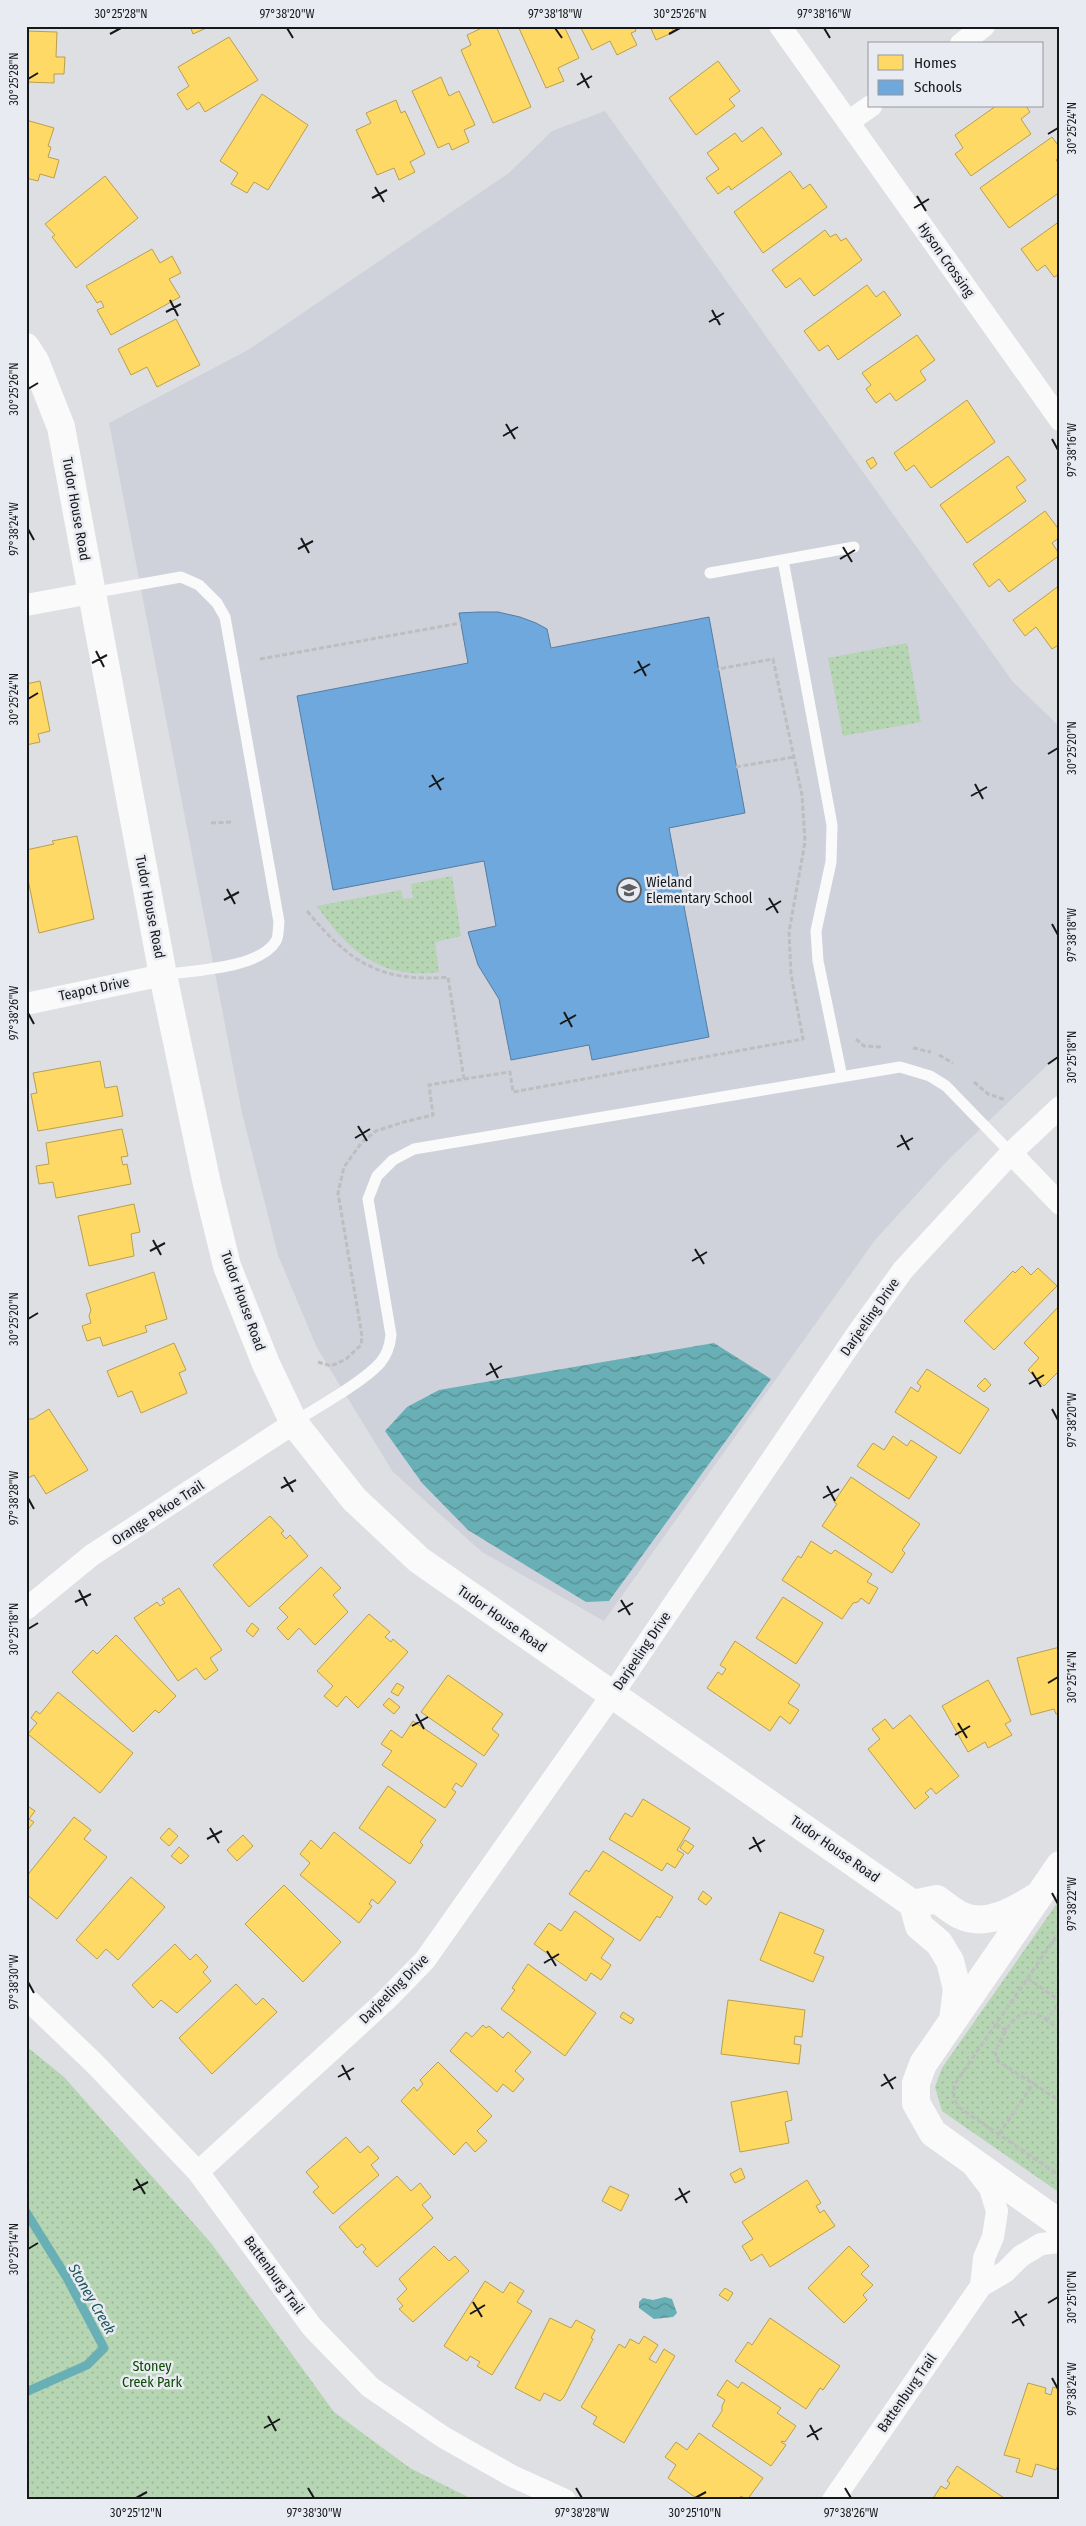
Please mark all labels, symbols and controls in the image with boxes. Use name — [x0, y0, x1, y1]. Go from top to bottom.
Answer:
text: 30°25'28"N — [94, 7, 148, 21]
text: 97°38'20"W — [260, 7, 314, 21]
text: 97°38'18"W — [528, 7, 582, 21]
text: 30°25'26"N — [654, 7, 706, 21]
text: 97°38'16"W — [797, 7, 851, 21]
legend — [868, 42, 1044, 108]
text: 30°25'28"N — [7, 52, 21, 106]
text: Homes — [914, 54, 956, 72]
text: Schools — [914, 78, 962, 96]
text: 30°25'24"N — [1065, 102, 1079, 154]
street label: Hyson Crossing — [914, 220, 978, 301]
text: 30°25'26"N — [7, 363, 21, 415]
text: 97°38'16"W — [1065, 423, 1079, 477]
street label: Tudor House Road — [59, 456, 93, 562]
text: 97°38'24"W — [7, 502, 21, 556]
text: 30°25'24"N — [7, 673, 21, 725]
text: 30°25'20"N — [1065, 721, 1079, 775]
street label: Tudor House Road — [132, 854, 168, 960]
place label: Wieland Elementary School — [646, 874, 753, 907]
school or university icon: Wieland Elementary School — [616, 877, 642, 903]
text: 97°38'18"W — [1065, 908, 1079, 962]
street label: Teapot Drive — [57, 973, 131, 1005]
text: 97°38'26"W — [7, 986, 21, 1040]
text: 30°25'18"N — [1065, 1031, 1079, 1083]
street label: Tudor House Road — [217, 1249, 269, 1353]
street label: Darjeeling Drive — [837, 1275, 903, 1359]
text: 30°25'20"N — [7, 1292, 21, 1346]
text: 97°38'20"W — [1065, 1393, 1079, 1447]
text: 97°38'28"W — [7, 1471, 21, 1525]
street label: Orange Pekoe Trail — [109, 1477, 208, 1549]
street label: Tudor House Road — [454, 1582, 550, 1656]
text: 30°25'18"N — [7, 1603, 21, 1655]
street label: Darjeeling Drive — [609, 1608, 675, 1694]
text: 30°25'14"N — [1065, 1651, 1079, 1703]
street label: Tudor House Road — [787, 1812, 883, 1886]
text: 97°38'22"W — [1065, 1877, 1079, 1931]
street label: Darjeeling Drive — [356, 1951, 432, 2027]
text: 97°38'30"W — [7, 1954, 21, 2010]
text: 30°25'14"N — [7, 2223, 21, 2275]
street label: Battenburg Trail — [240, 2233, 308, 2317]
water label: Stoney Creek — [64, 2260, 120, 2338]
text: 30°25'10"N — [1065, 2271, 1079, 2323]
street label: Battenburg Trail — [874, 2350, 940, 2435]
park label: Stoney Creek Park — [122, 2358, 182, 2391]
text: 97°38'24"W — [1065, 2362, 1079, 2416]
text: 30°25'12"N — [110, 2506, 162, 2520]
text: 97°38'30"W — [287, 2506, 342, 2520]
text: 97°38'28"W — [555, 2506, 609, 2520]
text: 30°25'10"N — [669, 2506, 721, 2520]
text: 97°38'26"W — [824, 2506, 878, 2520]

